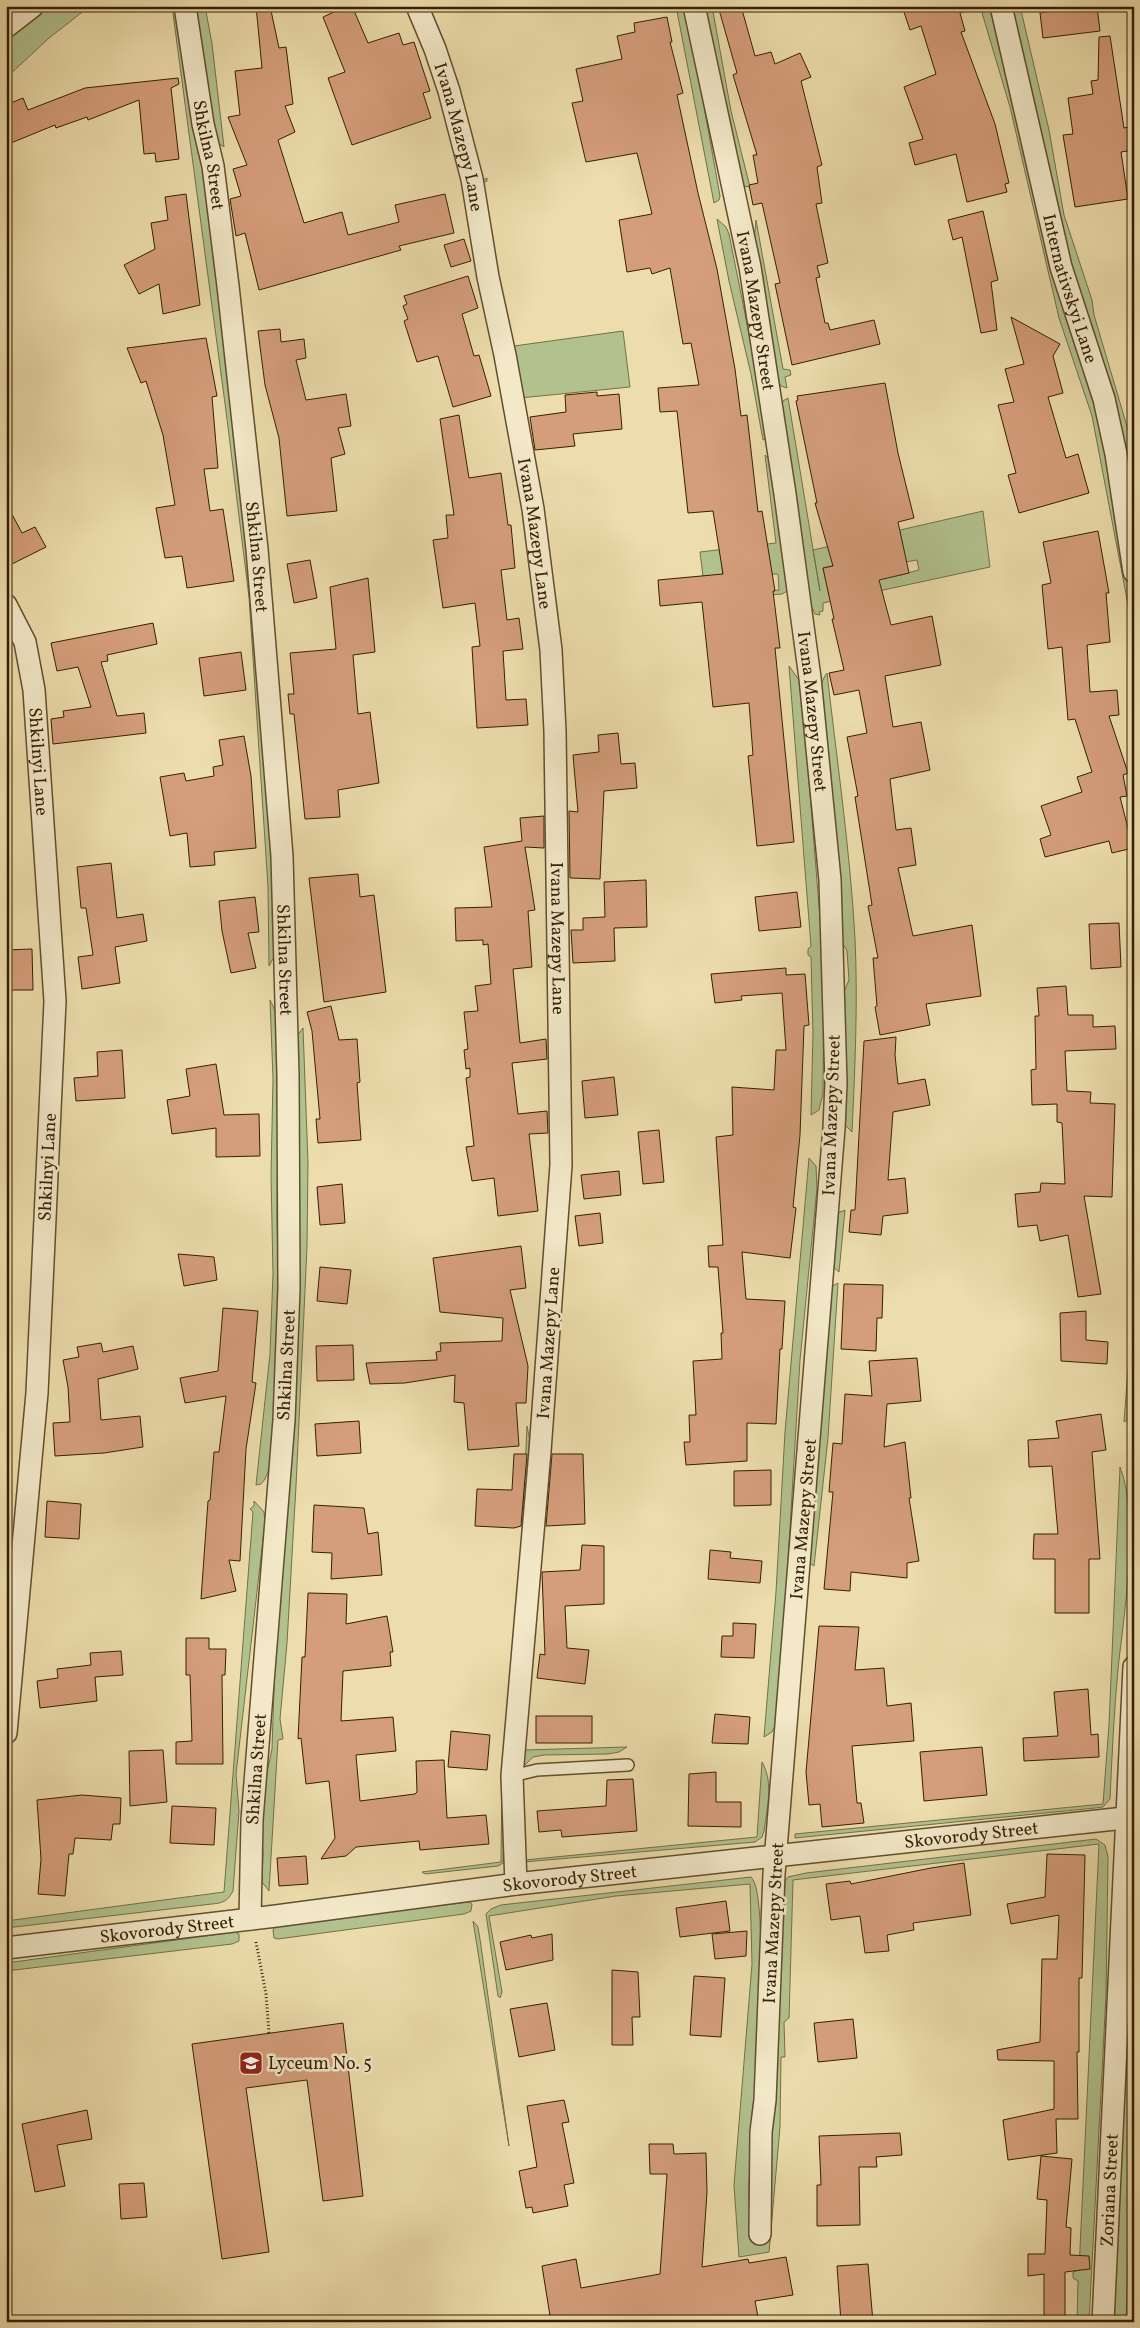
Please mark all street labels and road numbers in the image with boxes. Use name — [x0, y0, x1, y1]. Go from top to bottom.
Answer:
street label: Ivana Mazepy Lane — [426, 60, 488, 213]
street label: Shkilna Street — [185, 98, 229, 212]
street label: Internativskyi Lane — [1035, 212, 1103, 367]
street label: Ivana Mazepy Street — [729, 229, 780, 393]
street label: Ivana Mazepy Lane — [510, 456, 557, 611]
street label: Shkilna Street — [238, 500, 273, 614]
street label: Ivana Mazepy Street — [790, 630, 832, 793]
street label: Shkilnyi Lane — [21, 707, 53, 816]
street label: Ivana Mazepy Lane — [543, 862, 570, 1015]
street label: Shkilna Street — [269, 904, 297, 1016]
street label: Ivana Mazepy Street — [817, 1034, 848, 1196]
street label: Shkilnyi Lane — [33, 1112, 64, 1222]
street label: Ivana Mazepy Lane — [532, 1266, 567, 1420]
street label: Shkilna Street — [272, 1309, 303, 1422]
street label: Ivana Mazepy Street — [785, 1438, 824, 1601]
street label: Shkilna Street — [241, 1712, 274, 1826]
street label: Skovorody Street — [903, 1816, 1040, 1856]
street label: Ivana Mazepy Street — [758, 1842, 791, 2004]
street label: Skovorody Street — [501, 1860, 638, 1900]
street label: Skovorody Street — [98, 1910, 236, 1951]
street label: Zoriana Street — [1096, 2133, 1126, 2247]

